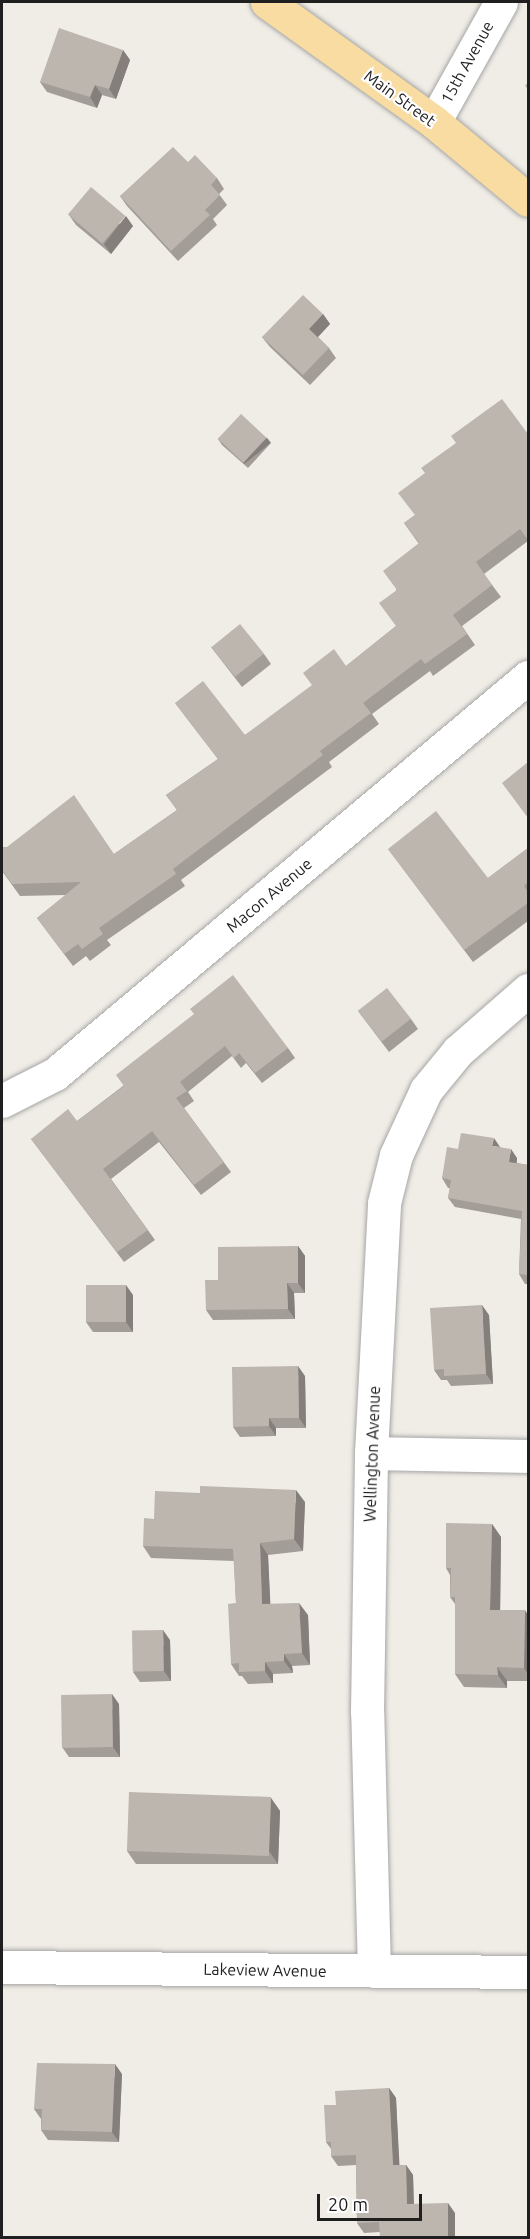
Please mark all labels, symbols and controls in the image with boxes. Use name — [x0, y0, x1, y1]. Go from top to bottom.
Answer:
street label: 15th Avenue — [437, 18, 497, 106]
street label: Main Street — [361, 66, 439, 130]
street label: Macon Avenue — [222, 854, 316, 936]
street label: Wellington Avenue — [360, 1386, 384, 1522]
street label: Lakeview Avenue — [203, 1959, 327, 1981]
scale bar — [320, 2182, 425, 2220]
text: 20 m — [328, 2194, 368, 2214]

